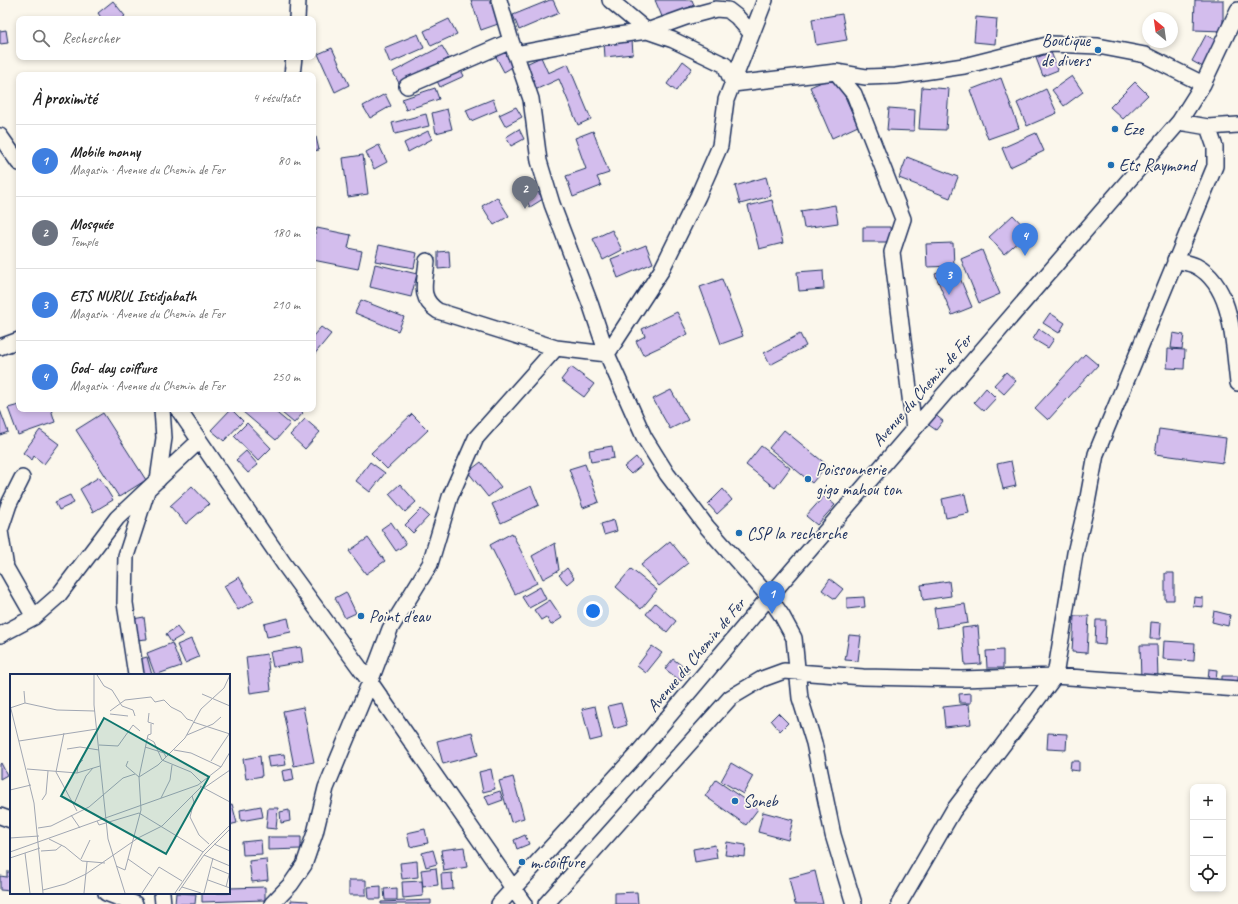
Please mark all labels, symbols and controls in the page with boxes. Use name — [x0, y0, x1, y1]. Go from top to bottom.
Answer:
north arrow — [1142, 12, 1178, 48]
search box — [16, 16, 316, 60]
icon: search — [30, 27, 52, 49]
text: Rechercher — [62, 29, 120, 48]
place label: Boutique de divers — [1041, 30, 1091, 71]
marker: Boutique de divers — [1093, 45, 1103, 55]
text: À proximité — [32, 88, 97, 109]
text: 4 résultats — [252, 90, 300, 106]
place label: Eze — [1123, 119, 1145, 140]
marker: Eze — [1110, 124, 1120, 134]
text: Mobile monny — [70, 143, 140, 162]
text: 1 — [42, 153, 48, 169]
text: 80 m — [278, 153, 300, 169]
place label: Ets Raymond — [1119, 155, 1198, 176]
marker: Ets Raymond — [1106, 160, 1116, 170]
text: Magasin · Avenue du Chemin de Fer — [70, 162, 225, 178]
pin: 2 — [512, 176, 538, 209]
text: Mosquée — [70, 215, 113, 234]
pin: 4 — [1012, 223, 1038, 256]
text: 2 — [42, 225, 48, 241]
text: 180 m — [272, 225, 300, 241]
text: Temple — [70, 234, 98, 250]
pin: 3 — [936, 262, 962, 295]
text: ETS NURUL Istidjabath — [70, 287, 196, 306]
text: 3 — [42, 297, 48, 313]
text: 210 m — [272, 297, 300, 313]
text: Magasin · Avenue du Chemin de Fer — [70, 306, 225, 322]
street label: Avenue du Chemin de Fer — [867, 328, 978, 451]
text: God- day coiffure — [70, 359, 156, 378]
text: 4 — [42, 369, 48, 385]
text: 250 m — [272, 369, 300, 385]
text: Magasin · Avenue du Chemin de Fer — [70, 378, 225, 394]
place label: Poissonnerie gigo mahou ton — [816, 459, 903, 500]
marker: Poissonnerie gigo mahou ton — [803, 474, 813, 484]
place label: CSP la recherche — [747, 523, 848, 544]
marker: CSP la recherche — [734, 528, 744, 538]
pin: 1 — [759, 581, 785, 614]
street label: Avenue du Chemin de Fer — [642, 592, 751, 716]
your location — [583, 601, 603, 621]
place label: Point d'eau — [369, 606, 432, 627]
marker: Point d'eau — [356, 611, 366, 621]
inset map — [10, 674, 230, 894]
map controls — [1190, 784, 1226, 892]
button: + — [1190, 784, 1226, 820]
place label: Soneb — [743, 791, 779, 812]
marker: Soneb — [730, 796, 740, 806]
button: − — [1190, 820, 1226, 856]
place label: m.coiffure — [530, 852, 586, 873]
button: locate — [1190, 856, 1226, 892]
marker: m.coiffure — [517, 857, 527, 867]

